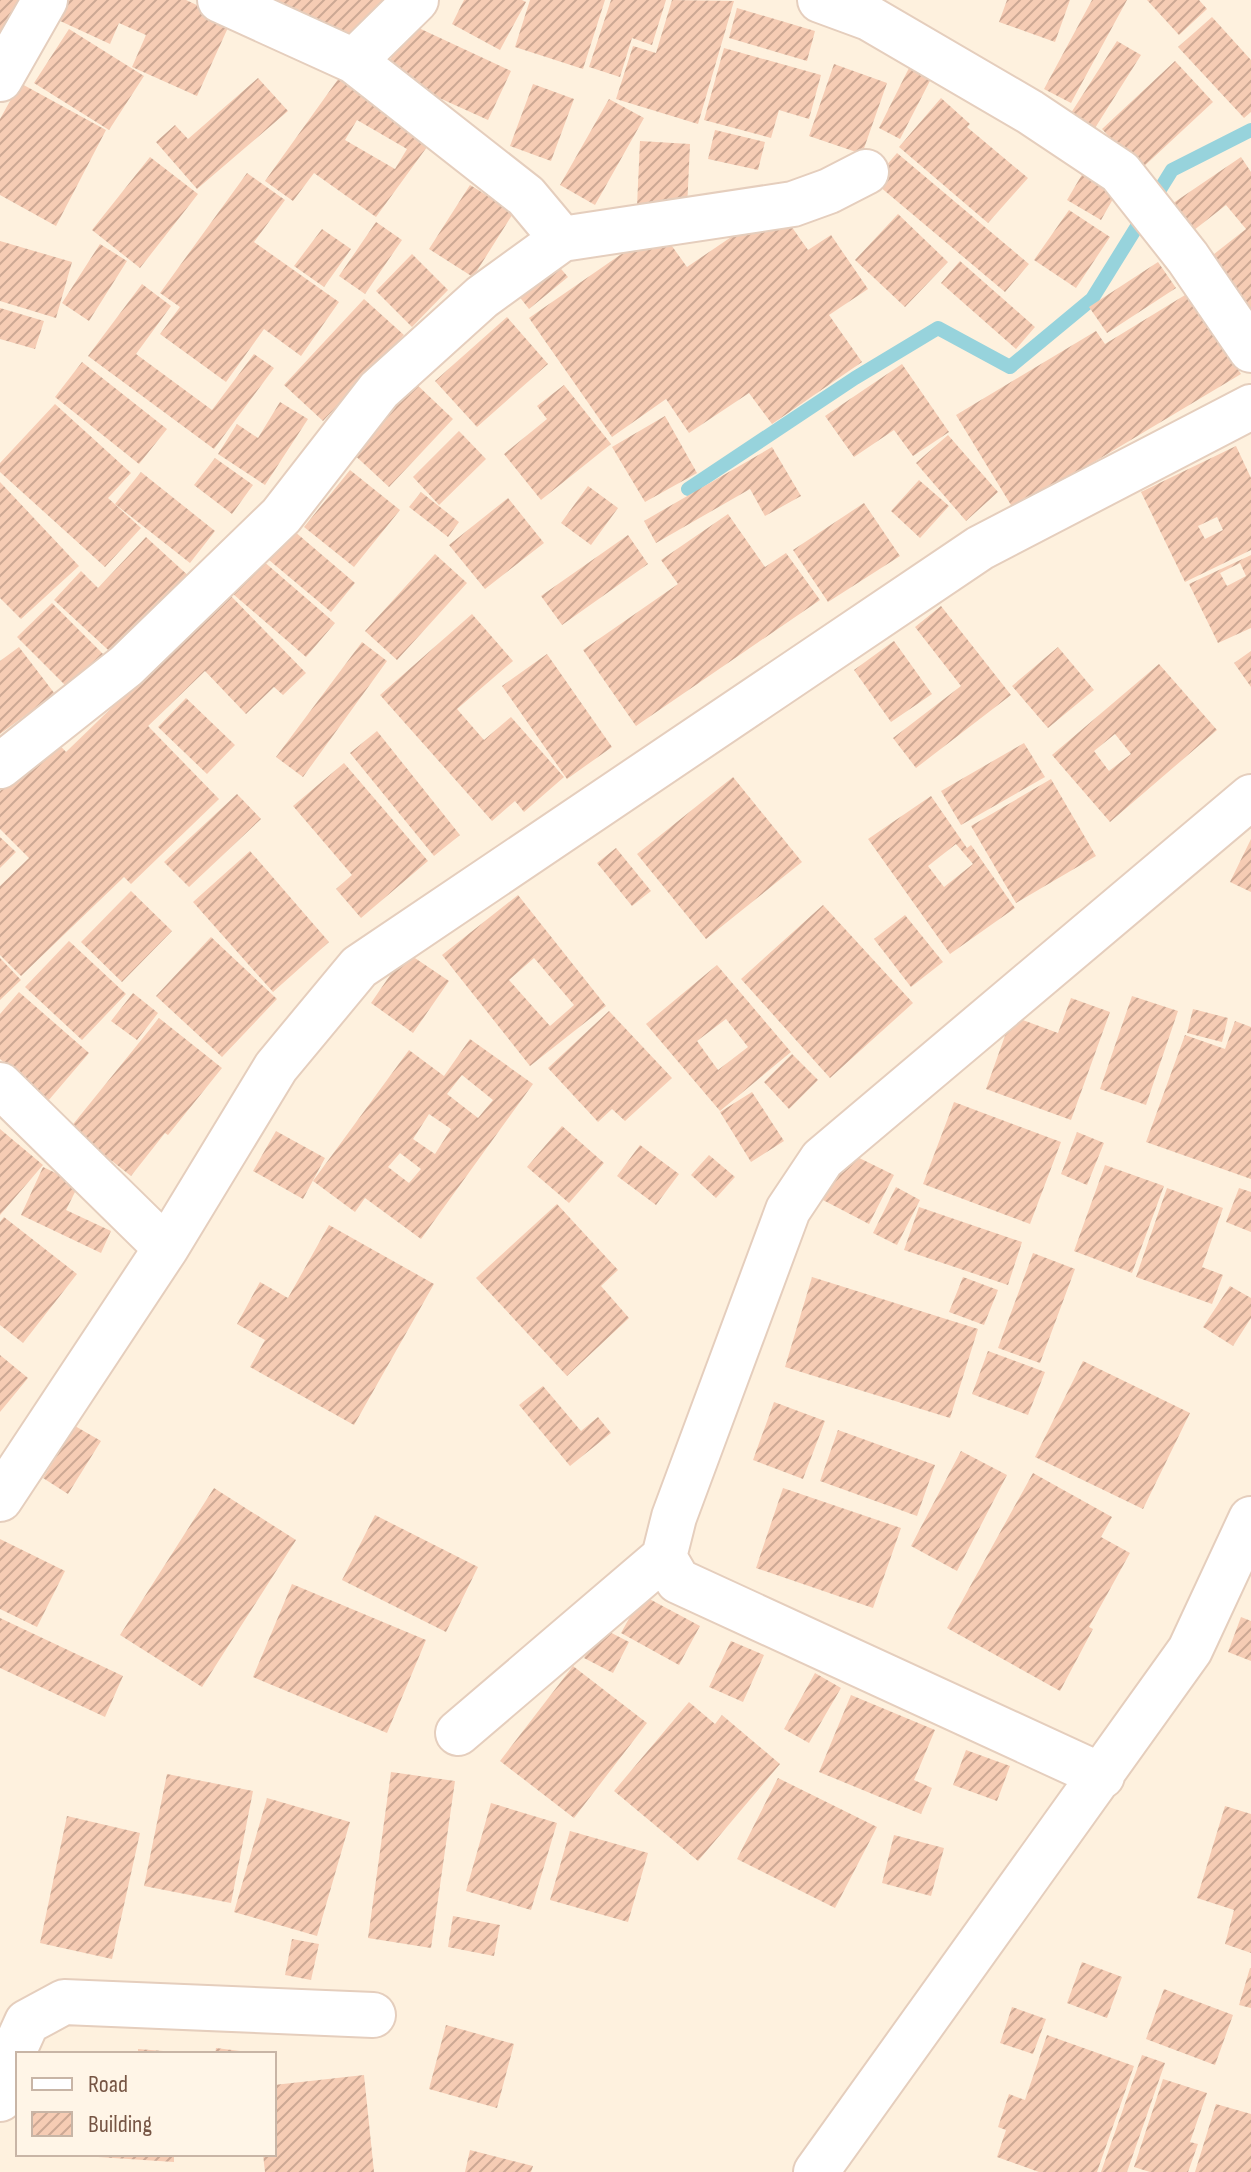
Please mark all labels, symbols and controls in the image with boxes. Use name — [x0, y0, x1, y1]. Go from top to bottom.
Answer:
legend — [16, 2052, 276, 2156]
text: Road — [88, 2070, 128, 2099]
text: Building — [88, 2110, 152, 2139]

